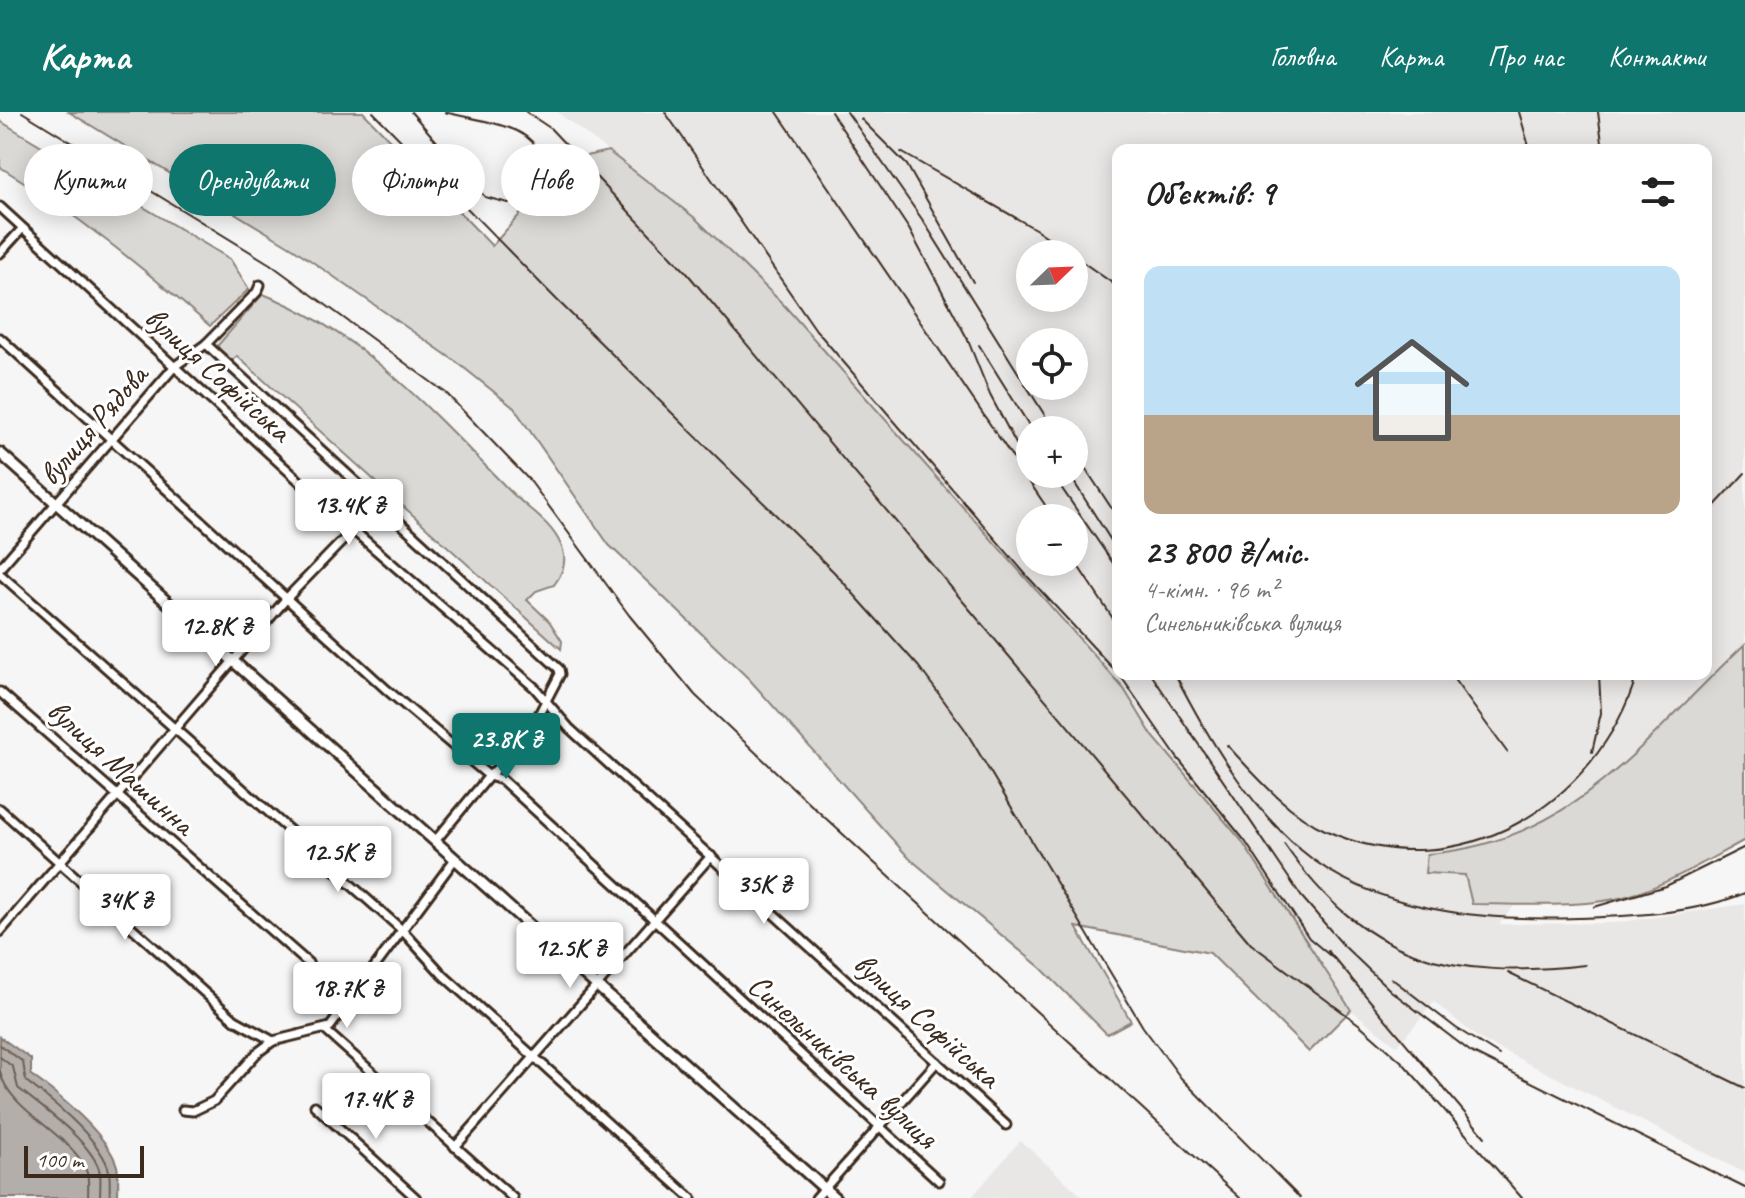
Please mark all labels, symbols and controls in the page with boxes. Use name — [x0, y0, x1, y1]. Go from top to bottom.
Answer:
text: Карта — [40, 33, 130, 80]
text: Головна — [1270, 39, 1335, 74]
text: Карта — [1379, 39, 1443, 74]
text: Про нас — [1487, 39, 1564, 74]
text: Контакти — [1608, 39, 1705, 74]
chip: Купити — [24, 144, 153, 216]
chip: Орендувати — [169, 144, 336, 216]
chip: Фільтри — [352, 144, 485, 216]
chip: Нове — [501, 144, 600, 216]
icon: filters — [1636, 170, 1680, 214]
text: Об’єктів: 9 — [1144, 171, 1275, 214]
north arrow — [1016, 240, 1088, 312]
map controls — [1016, 240, 1088, 576]
street label: вулиця Софійська — [136, 297, 302, 452]
icon: home — [1340, 318, 1484, 462]
button: locate — [1016, 328, 1088, 400]
street label: вулиця Рядова — [29, 354, 159, 494]
button: + — [1016, 416, 1088, 488]
pin: 13.4K ₴ — [275, 479, 423, 547]
text: 13.4K ₴ — [313, 488, 385, 521]
button: − — [1016, 504, 1088, 576]
text: 23 800 ₴/міс. — [1144, 530, 1308, 573]
text: 4-кімн. · 96 m² — [1144, 573, 1278, 606]
pin: 12.8K ₴ — [142, 600, 290, 668]
text: Синельниківська вулиця — [1144, 606, 1341, 639]
text: 12.8K ₴ — [180, 609, 252, 642]
street label: вулиця Машинна — [39, 690, 206, 846]
pin: 23.8K ₴ — [432, 713, 580, 781]
text: 23.8K ₴ — [470, 722, 542, 755]
pin: 12.5K ₴ — [264, 826, 412, 894]
text: 12.5K ₴ — [302, 835, 374, 868]
pin: 35K ₴ — [708, 858, 820, 926]
text: 35K ₴ — [737, 867, 791, 900]
pin: 34K ₴ — [69, 874, 181, 942]
text: 34K ₴ — [98, 883, 152, 916]
pin: 12.5K ₴ — [496, 922, 644, 990]
text: 12.5K ₴ — [534, 931, 606, 964]
street label: вулиця Софійська — [845, 943, 1011, 1098]
pin: 18.7K ₴ — [273, 962, 421, 1030]
street label: Синельниківська вулиця — [739, 965, 948, 1158]
text: 18.7K ₴ — [311, 971, 383, 1004]
pin: 17.4K ₴ — [302, 1073, 450, 1141]
text: 17.4K ₴ — [340, 1082, 412, 1115]
scale bar — [24, 1142, 144, 1178]
text: 100 m — [36, 1146, 83, 1174]

